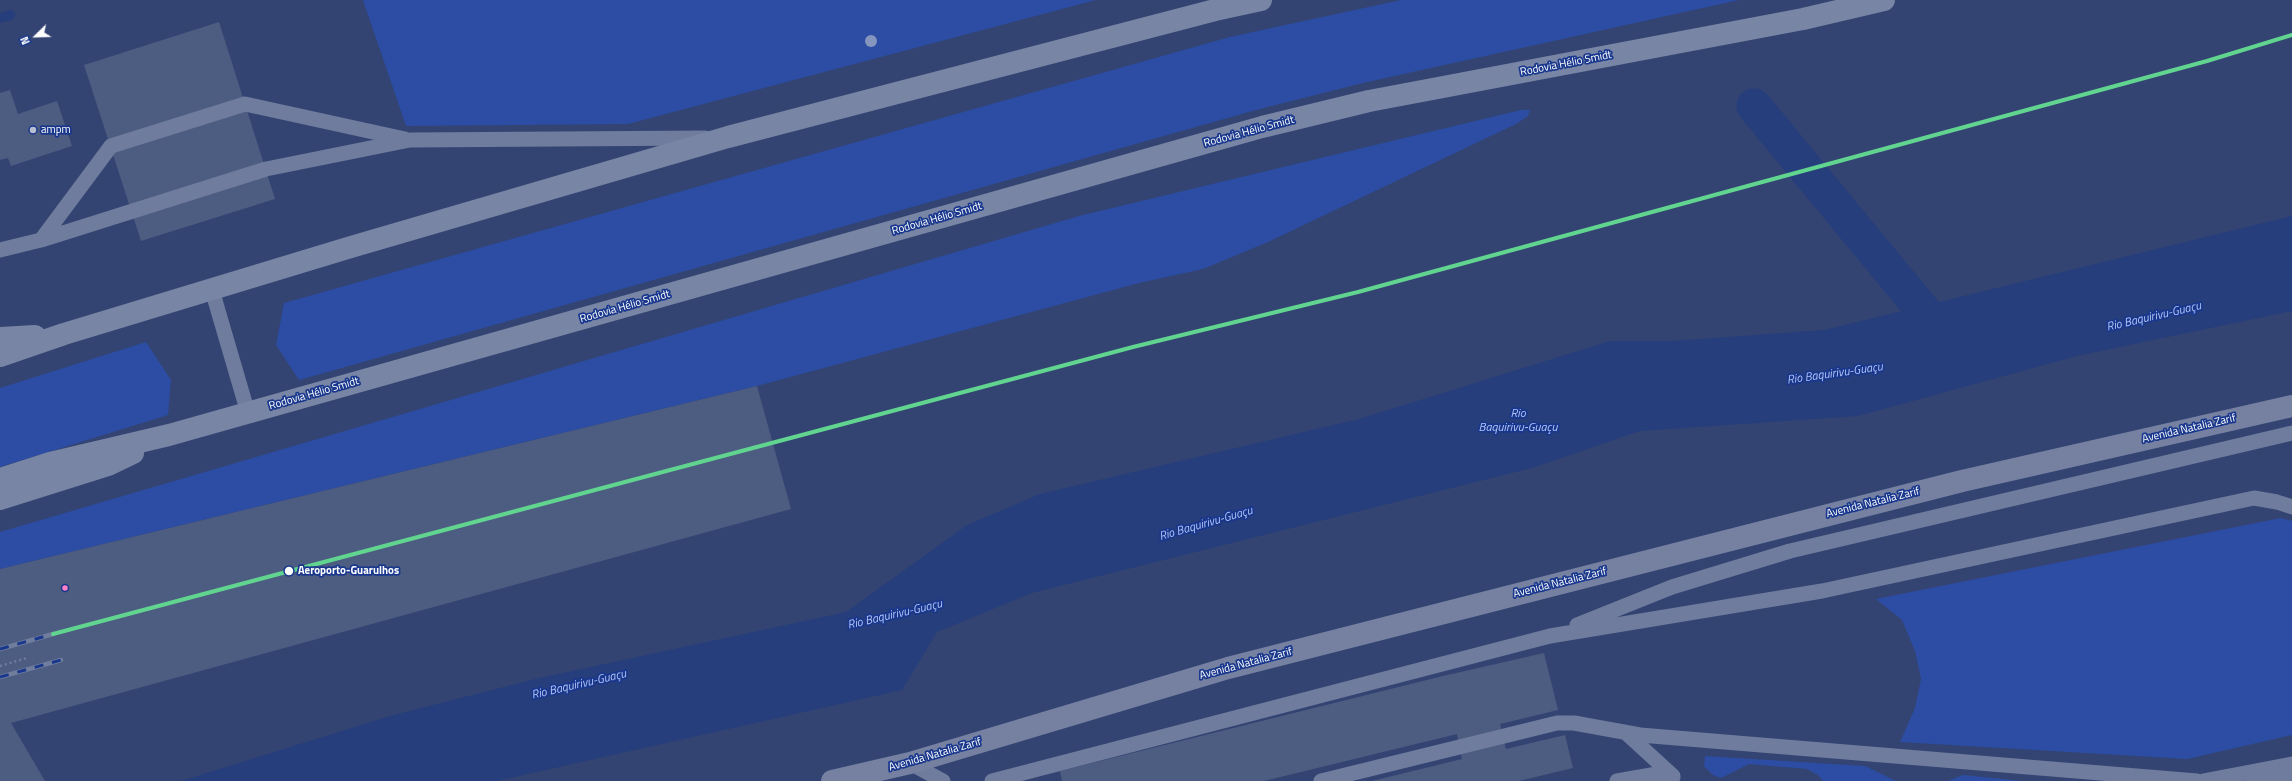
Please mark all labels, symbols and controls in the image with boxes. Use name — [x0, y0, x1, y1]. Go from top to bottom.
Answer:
north arrow — [16, 16, 56, 56]
text: N — [16, 34, 34, 47]
street label: Rodovia Hélio Smidt — [1519, 49, 1613, 79]
street label: Rodovia Hélio Smidt — [1202, 114, 1296, 150]
place label: ampm — [41, 123, 71, 137]
marker: ampm — [28, 125, 38, 135]
street label: Rodovia Hélio Smidt — [890, 200, 984, 238]
street label: Rodovia Hélio Smidt — [578, 288, 672, 326]
water label: Rio Baquirivu-Guaçu — [2105, 299, 2203, 335]
water label: Rio Baquirivu-Guaçu — [1786, 360, 1884, 388]
street label: Rodovia Hélio Smidt — [267, 375, 361, 413]
water label: Rio Baquirivu-Guaçu — [1479, 407, 1557, 435]
street label: Avenida Natalia Zarif — [2141, 412, 2237, 446]
street label: Avenida Natalia Zarif — [1825, 485, 1921, 521]
water label: Rio Baquirivu-Guaçu — [1158, 504, 1254, 544]
place label: Aeroporto-Guarulhos — [298, 564, 399, 578]
marker: Aeroporto-Guarulhos — [283, 565, 295, 577]
street label: Avenida Natalia Zarif — [1512, 565, 1608, 601]
unlabelled marker — [60, 583, 70, 593]
water label: Rio Baquirivu-Guaçu — [846, 597, 944, 633]
street label: Avenida Natalia Zarif — [1198, 645, 1294, 683]
water label: Rio Baquirivu-Guaçu — [530, 667, 628, 703]
street label: Avenida Natalia Zarif — [887, 735, 983, 775]

